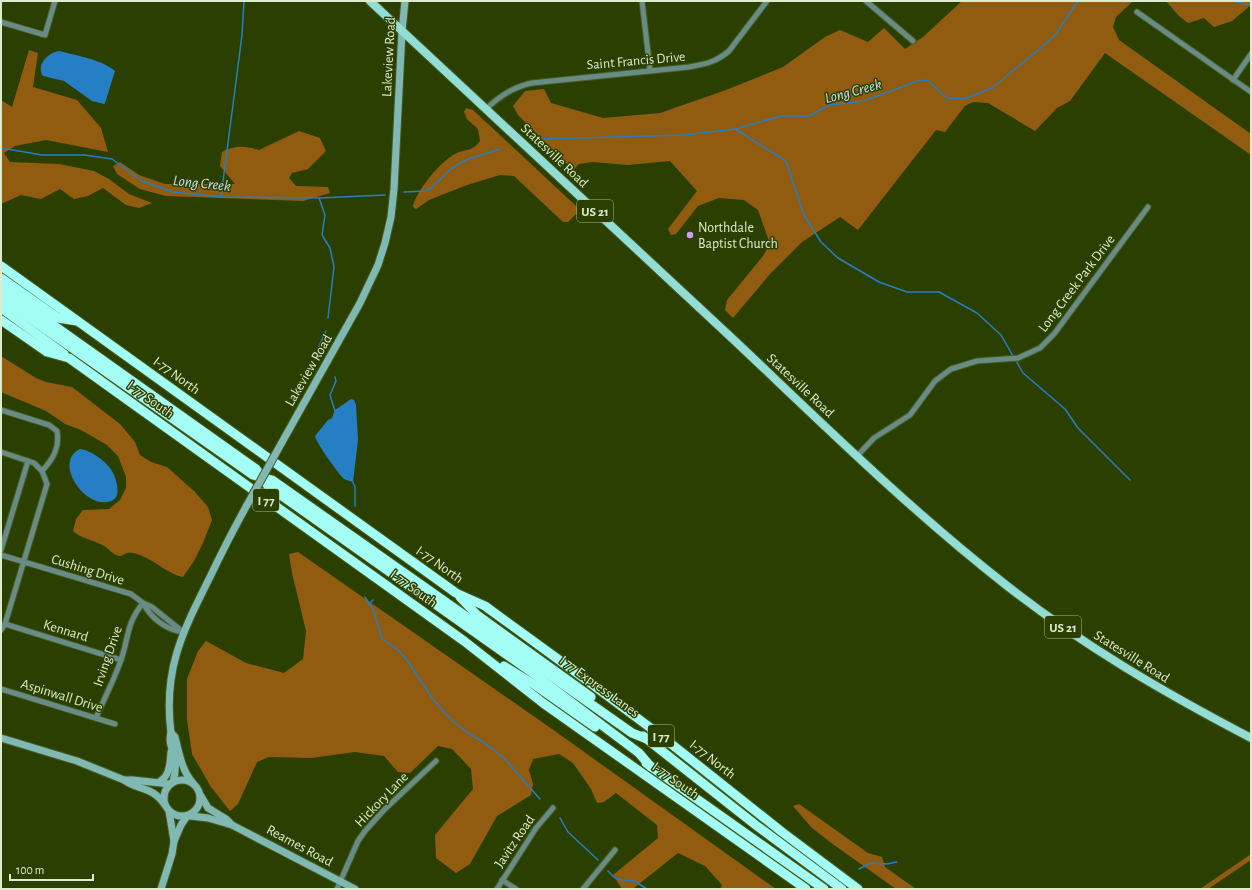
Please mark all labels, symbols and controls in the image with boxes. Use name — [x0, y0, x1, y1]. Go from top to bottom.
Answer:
street label: Lakeview Road — [380, 17, 398, 97]
street label: Saint Francis Drive — [586, 50, 686, 72]
water label: Long Creek — [823, 77, 883, 106]
street label: Statesville Road — [518, 121, 591, 190]
water label: Long Creek — [172, 173, 232, 194]
road number: US 21 — [577, 200, 613, 222]
place label: Northdale Baptist Church — [698, 221, 778, 251]
marker: Northdale Baptist Church — [685, 230, 695, 240]
street label: Long Creek Park Drive — [1036, 233, 1118, 335]
street label: Lakeview Road — [283, 332, 335, 409]
street label: Statesville Road — [764, 351, 837, 420]
street label: I-77 North — [150, 354, 202, 397]
street label: I-77 South — [125, 378, 176, 421]
road number: I 77 — [253, 489, 279, 511]
street label: I-77 North — [413, 544, 466, 586]
street label: Cushing Drive — [50, 552, 126, 588]
street label: I-77 South — [388, 567, 439, 610]
road number: US 21 — [1045, 616, 1081, 638]
street label: Kennard — [42, 618, 90, 644]
street label: Irving Drive — [91, 624, 125, 688]
street label: Statesville Road — [1091, 628, 1172, 686]
street label: I 77 Express Lanes — [557, 653, 642, 720]
street label: Aspinwall Drive — [19, 677, 104, 715]
road number: I 77 — [648, 725, 674, 747]
street label: I-77 North — [687, 738, 738, 782]
street label: I-77 South — [649, 760, 701, 802]
street label: Hickory Lane — [352, 770, 411, 830]
street label: Javitz Road — [492, 813, 537, 870]
street label: Reames Road — [264, 823, 335, 869]
scale bar — [10, 856, 93, 882]
text: 100 m — [16, 864, 44, 876]

